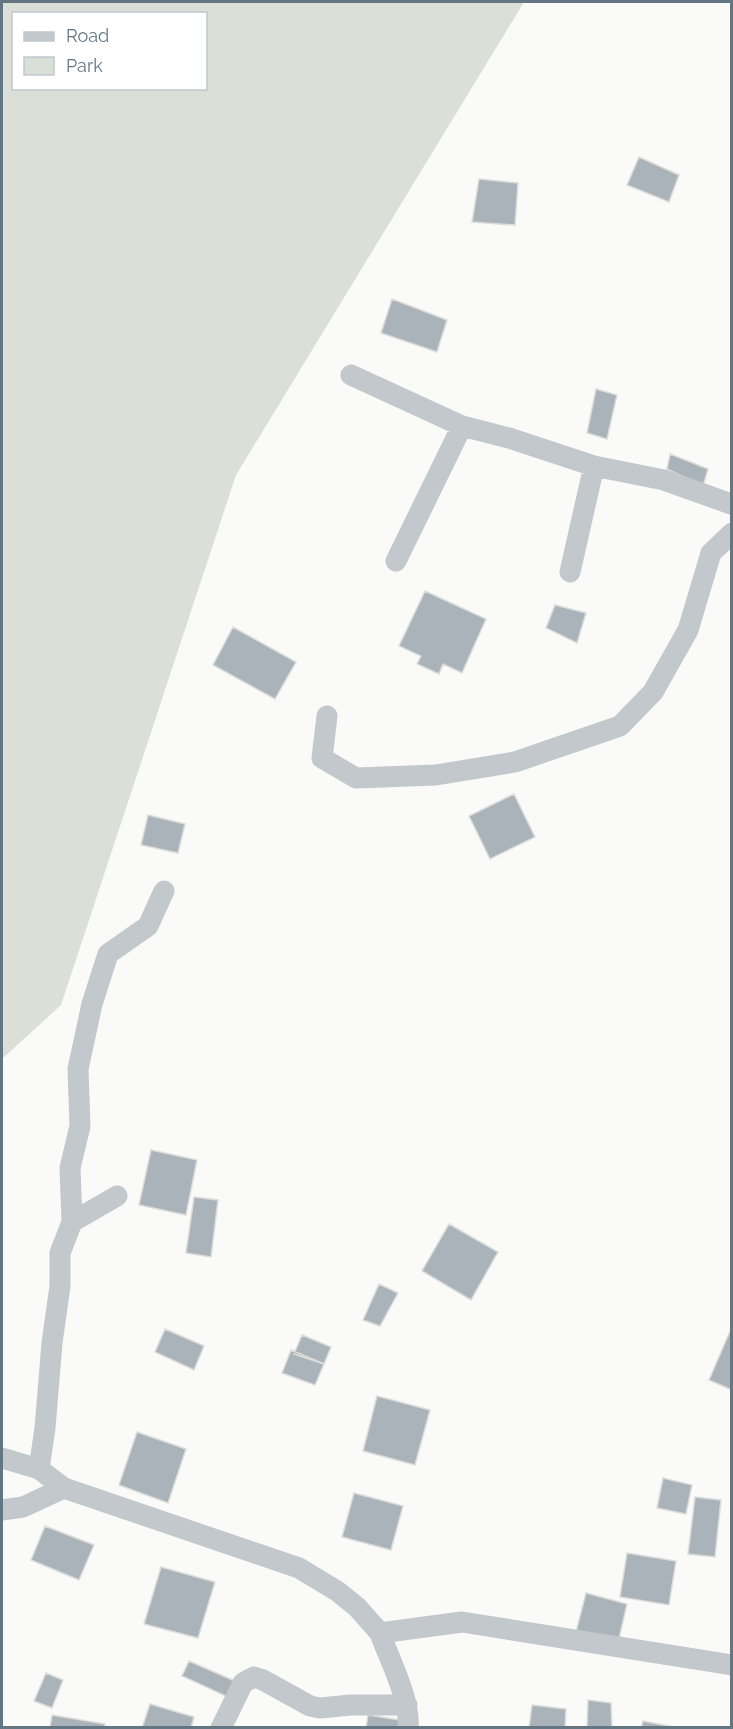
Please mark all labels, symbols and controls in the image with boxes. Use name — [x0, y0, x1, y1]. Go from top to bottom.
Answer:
legend — [12, 12, 207, 90]
text: Road — [66, 25, 109, 46]
text: Park — [66, 55, 103, 76]

